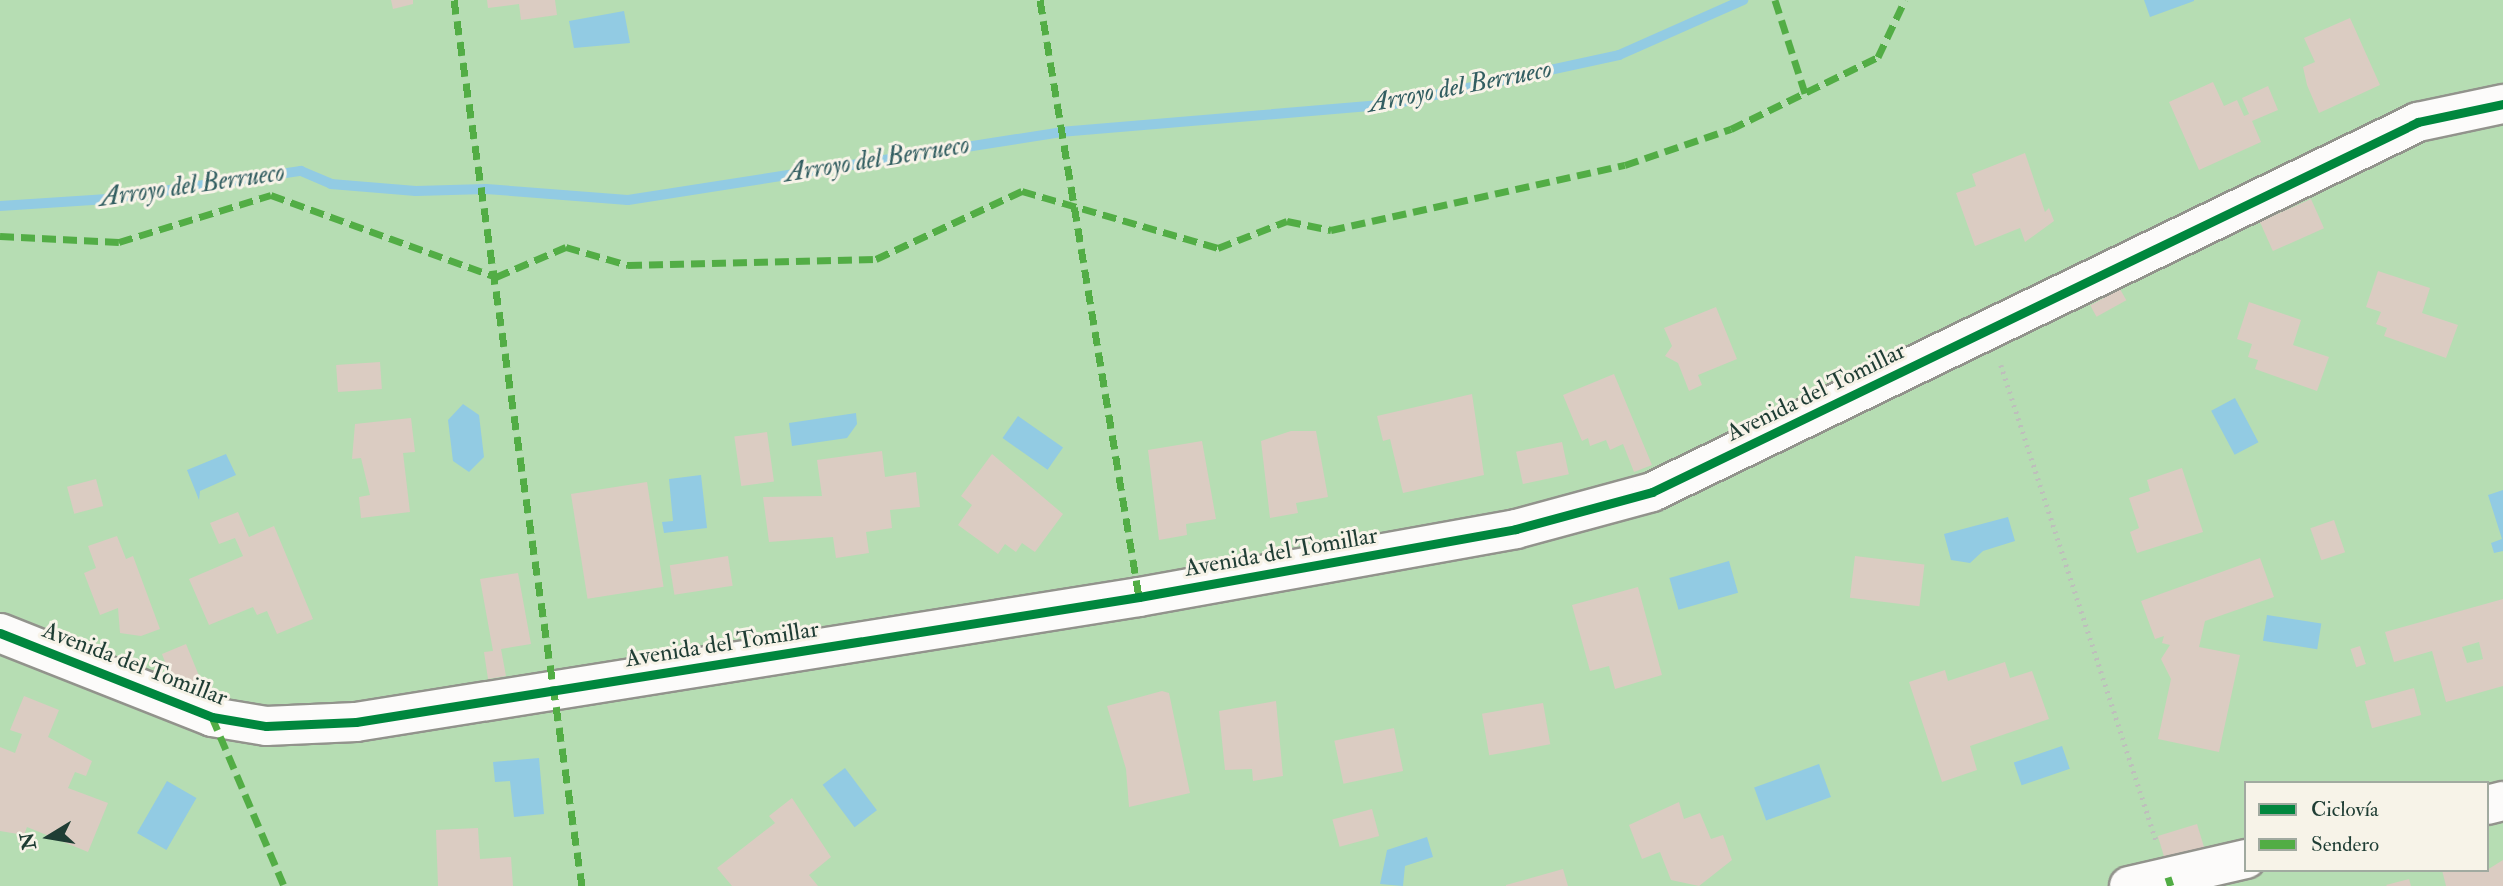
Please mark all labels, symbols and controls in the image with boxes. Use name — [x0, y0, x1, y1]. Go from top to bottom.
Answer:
water label: Arroyo del Berrueco — [1365, 54, 1555, 120]
water label: Arroyo del Berrueco — [782, 130, 972, 190]
water label: Arroyo del Berrueco — [97, 158, 287, 214]
street label: Avenida del Tomillar — [1722, 336, 1910, 448]
street label: Avenida del Tomillar — [1182, 521, 1380, 583]
street label: Avenida del Tomillar — [623, 614, 821, 674]
street label: Avenida del Tomillar — [39, 616, 231, 712]
legend — [2244, 781, 2489, 872]
text: Ciclovía — [2311, 796, 2379, 823]
north arrow — [14, 802, 84, 872]
text: N — [15, 830, 42, 852]
text: Sendero — [2311, 831, 2379, 858]

